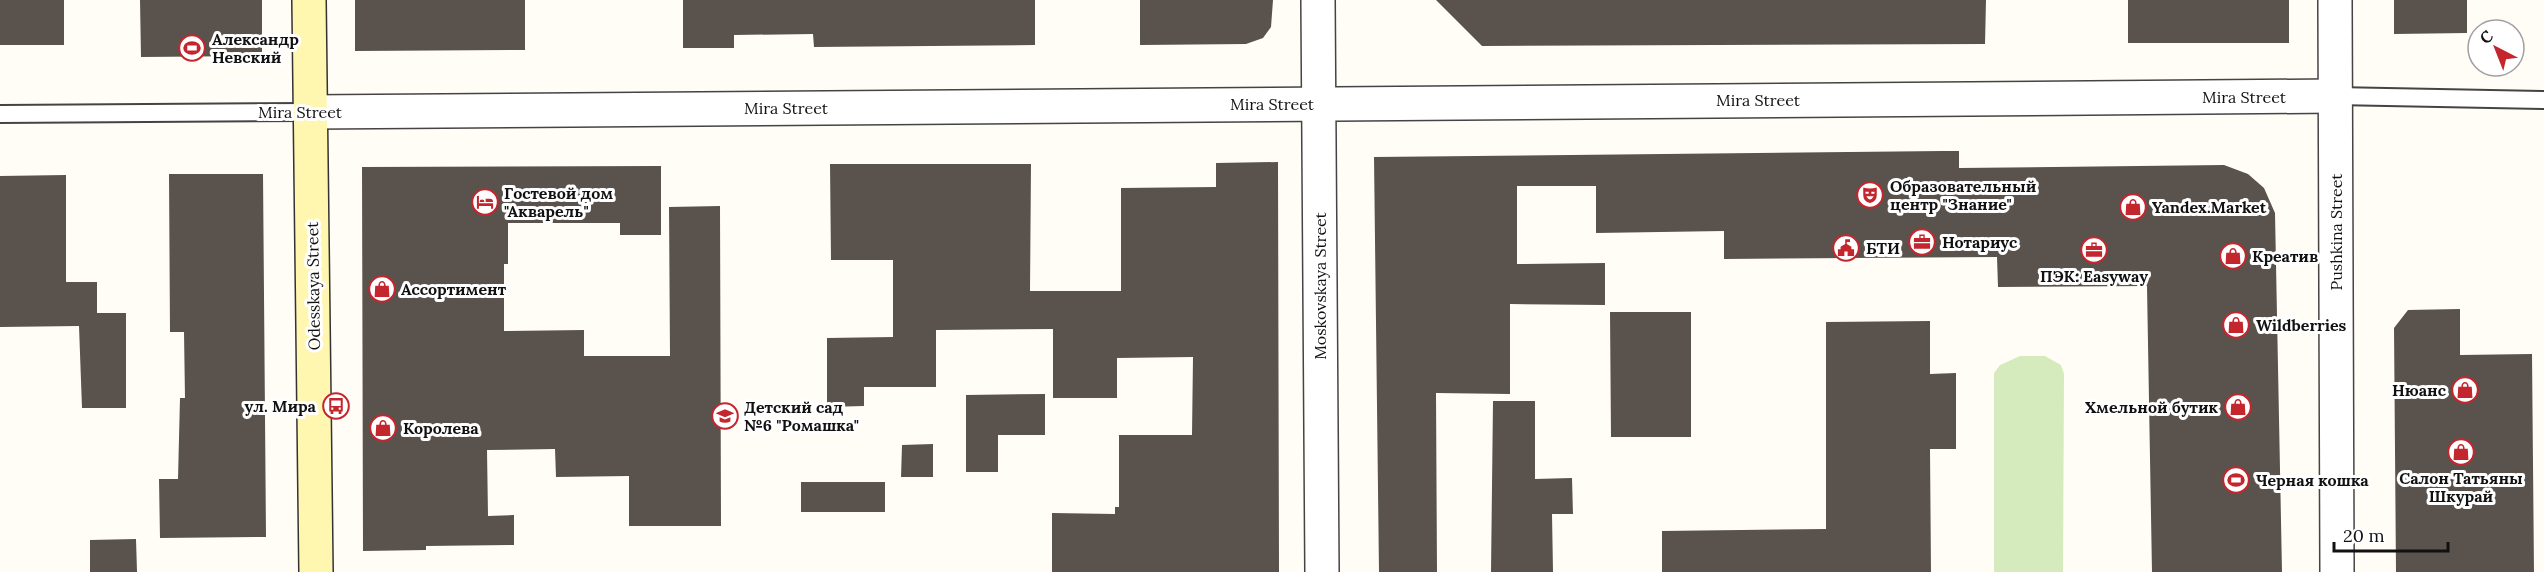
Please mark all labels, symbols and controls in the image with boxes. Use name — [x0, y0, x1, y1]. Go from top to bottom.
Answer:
north arrow — [2466, 18, 2526, 78]
text: С — [2475, 26, 2497, 48]
place label: Александр Невский — [212, 29, 299, 67]
sports icon: Александр Невский — [177, 33, 207, 63]
street label: Mira Street — [2202, 87, 2287, 107]
street label: Mira Street — [1716, 90, 1801, 110]
street label: Mira Street — [1230, 94, 1315, 114]
street label: Mira Street — [744, 98, 829, 118]
street label: Mira Street — [258, 102, 343, 122]
street label: Pushkina Street — [2326, 173, 2346, 290]
place label: Образовательный центр "Знание" — [1890, 176, 2037, 214]
theatre icon: Образовательный центр "Знание" — [1855, 180, 1885, 210]
place label: Гостевой дом "Акварель" — [504, 183, 613, 221]
hotel icon: Гостевой дом "Акварель" — [470, 187, 500, 217]
shop icon: Yandex.Market — [2118, 192, 2148, 222]
place label: Yandex.Market — [2152, 197, 2267, 217]
street label: Moskovskaya Street — [1310, 211, 1330, 360]
street label: Odesskaya Street — [302, 221, 324, 350]
office icon: Нотариус — [1907, 227, 1937, 257]
place label: Нотариус — [1942, 232, 2018, 252]
public building icon: БТИ — [1831, 233, 1861, 263]
office icon: ПЭК: Easyway — [2079, 235, 2109, 265]
place label: БТИ — [1866, 238, 1900, 258]
shop icon: Креатив — [2218, 241, 2248, 271]
place label: Креатив — [2252, 246, 2318, 266]
place label: ПЭК: Easyway — [2040, 266, 2148, 286]
shop icon: Ассортимент — [367, 274, 397, 304]
place label: Ассортимент — [401, 279, 507, 299]
shop icon: Wildberries — [2221, 310, 2251, 340]
place label: Wildberries — [2256, 315, 2347, 335]
shop icon: Нюанс — [2450, 375, 2480, 405]
place label: Нюанс — [2392, 380, 2447, 400]
bus stop icon: ул. Мира — [321, 391, 351, 421]
shop icon: Хмельной бутик — [2223, 392, 2253, 422]
place label: ул. Мира — [244, 396, 317, 416]
place label: Детский сад №6 "Ромашка" — [744, 397, 859, 435]
place label: Хмельной бутик — [2085, 397, 2218, 417]
school or university icon: Детский сад №6 "Ромашка" — [710, 401, 740, 431]
shop icon: Королева — [368, 413, 398, 443]
place label: Королева — [403, 418, 479, 438]
shop icon: Салон Татьяны Шкурай — [2446, 437, 2476, 467]
sports icon: Черная кошка — [2221, 465, 2251, 495]
place label: Салон Татьяны Шкурай — [2399, 468, 2523, 506]
place label: Черная кошка — [2256, 470, 2369, 490]
scale bar — [2334, 515, 2448, 553]
text: 20 m — [2343, 524, 2385, 547]

